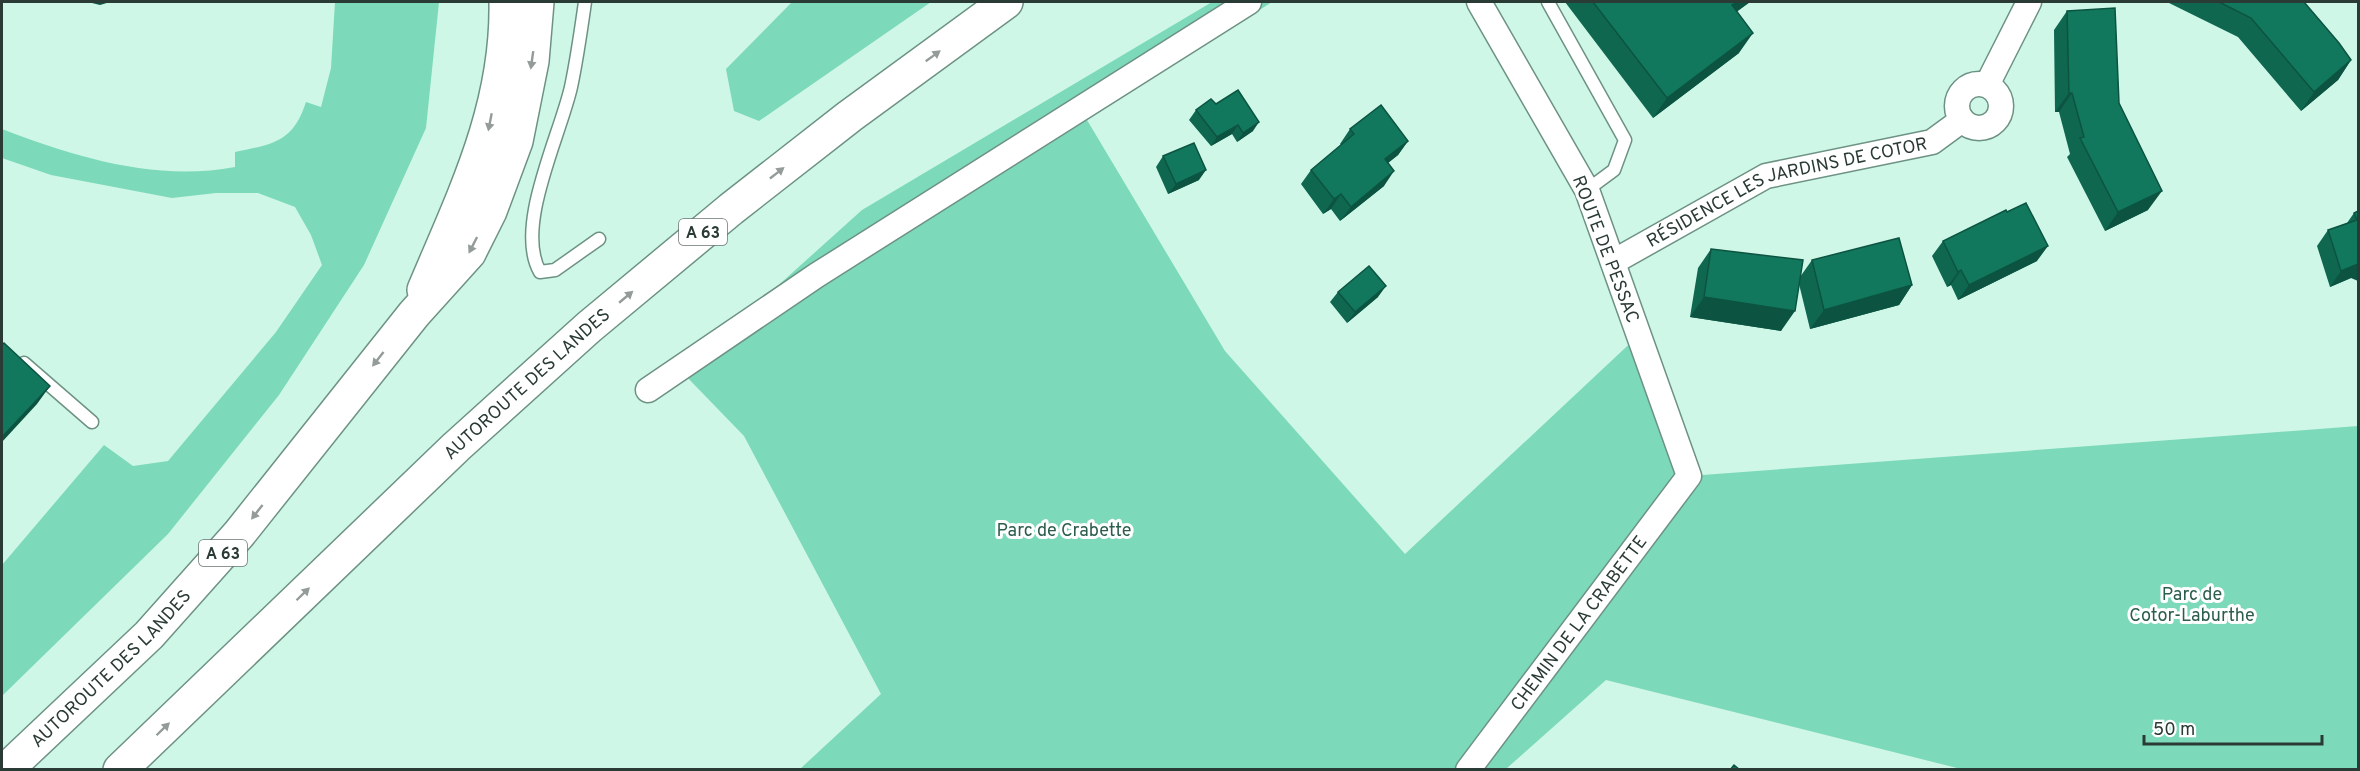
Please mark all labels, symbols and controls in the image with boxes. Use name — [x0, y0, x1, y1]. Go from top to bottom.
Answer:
one-way arrow — [527, 50, 537, 69]
one-way arrow — [925, 51, 940, 63]
one-way arrow — [485, 112, 494, 131]
street label: RÉSIDENCE LES JARDINS DE COTOR — [1643, 133, 1930, 254]
one-way arrow — [769, 168, 784, 180]
street label: ROUTE DE PESSAC — [1566, 173, 1643, 327]
road number: A 63 — [679, 219, 727, 245]
one-way arrow — [469, 236, 478, 253]
one-way arrow — [618, 290, 634, 303]
street label: AUTOROUTE DES LANDES — [440, 304, 616, 465]
one-way arrow — [373, 352, 385, 367]
one-way arrow — [250, 504, 263, 520]
park label: Parc de Crabette — [996, 520, 1132, 543]
street label: CHEMIN DE LA CRABETTE — [1506, 531, 1653, 716]
road number: A 63 — [199, 540, 247, 566]
park label: Parc de Cotor-Laburthe — [2129, 584, 2255, 628]
street label: AUTOROUTE DES LANDES — [27, 586, 197, 753]
one-way arrow — [296, 587, 311, 601]
scale bar — [2144, 708, 2322, 746]
text: 50 m — [2153, 719, 2195, 742]
one-way arrow — [155, 722, 170, 736]

